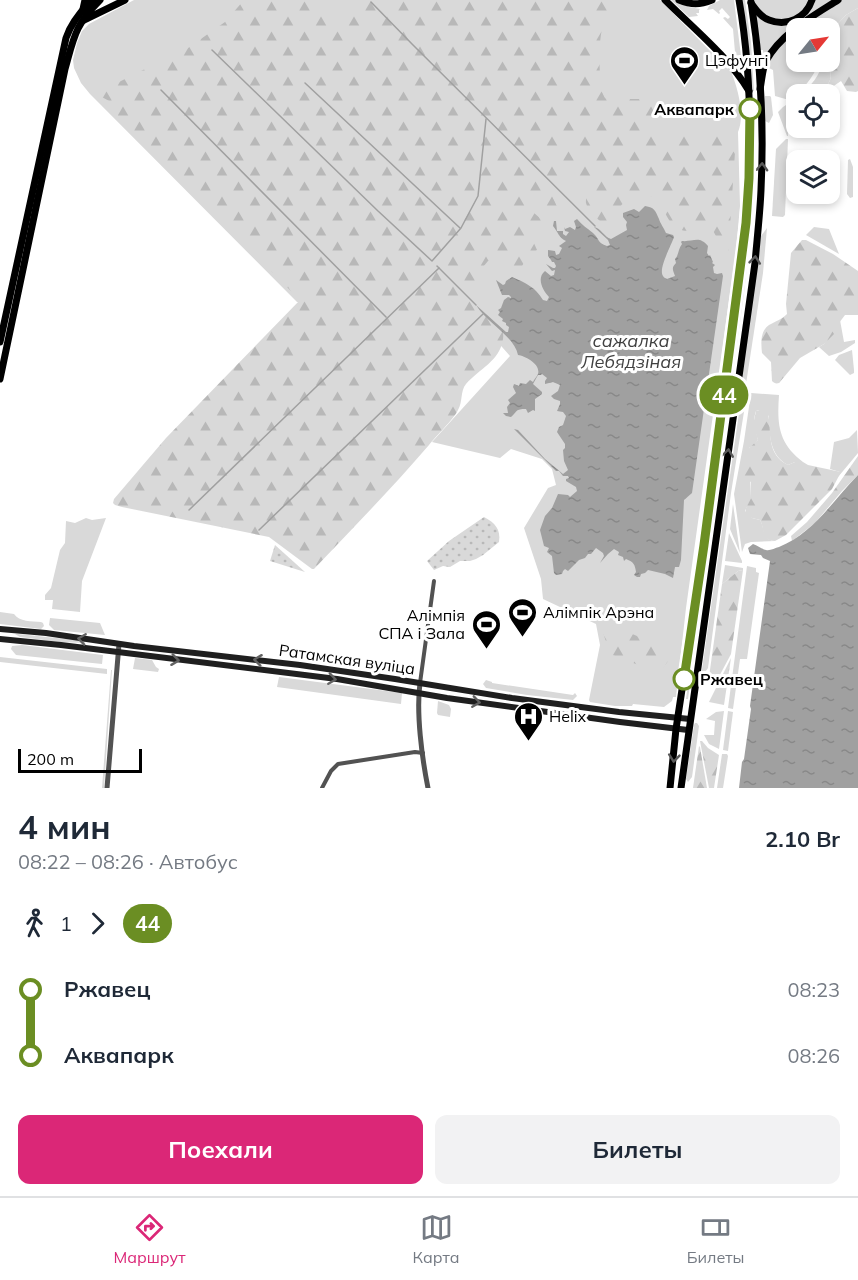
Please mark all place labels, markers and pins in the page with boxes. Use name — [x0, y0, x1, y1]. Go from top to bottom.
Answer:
sports icon: Цэфунгі — [668, 44, 700, 86]
place label: Цэфунгі — [705, 50, 769, 70]
marker: Аквапарк — [739, 98, 761, 120]
place label: Аквапарк — [654, 99, 735, 119]
sports icon: Алімпік Арэна — [506, 596, 538, 638]
place label: Алімпік Арэна — [543, 602, 654, 622]
place label: Алімпія СПА і Зала — [378, 605, 465, 643]
sports icon: Алімпія СПА і Зала — [470, 608, 502, 650]
marker: Ржавец — [673, 668, 695, 690]
place label: Ржавец — [700, 669, 763, 689]
hospital icon: Helix — [512, 700, 544, 742]
place label: Helix — [549, 706, 587, 726]

